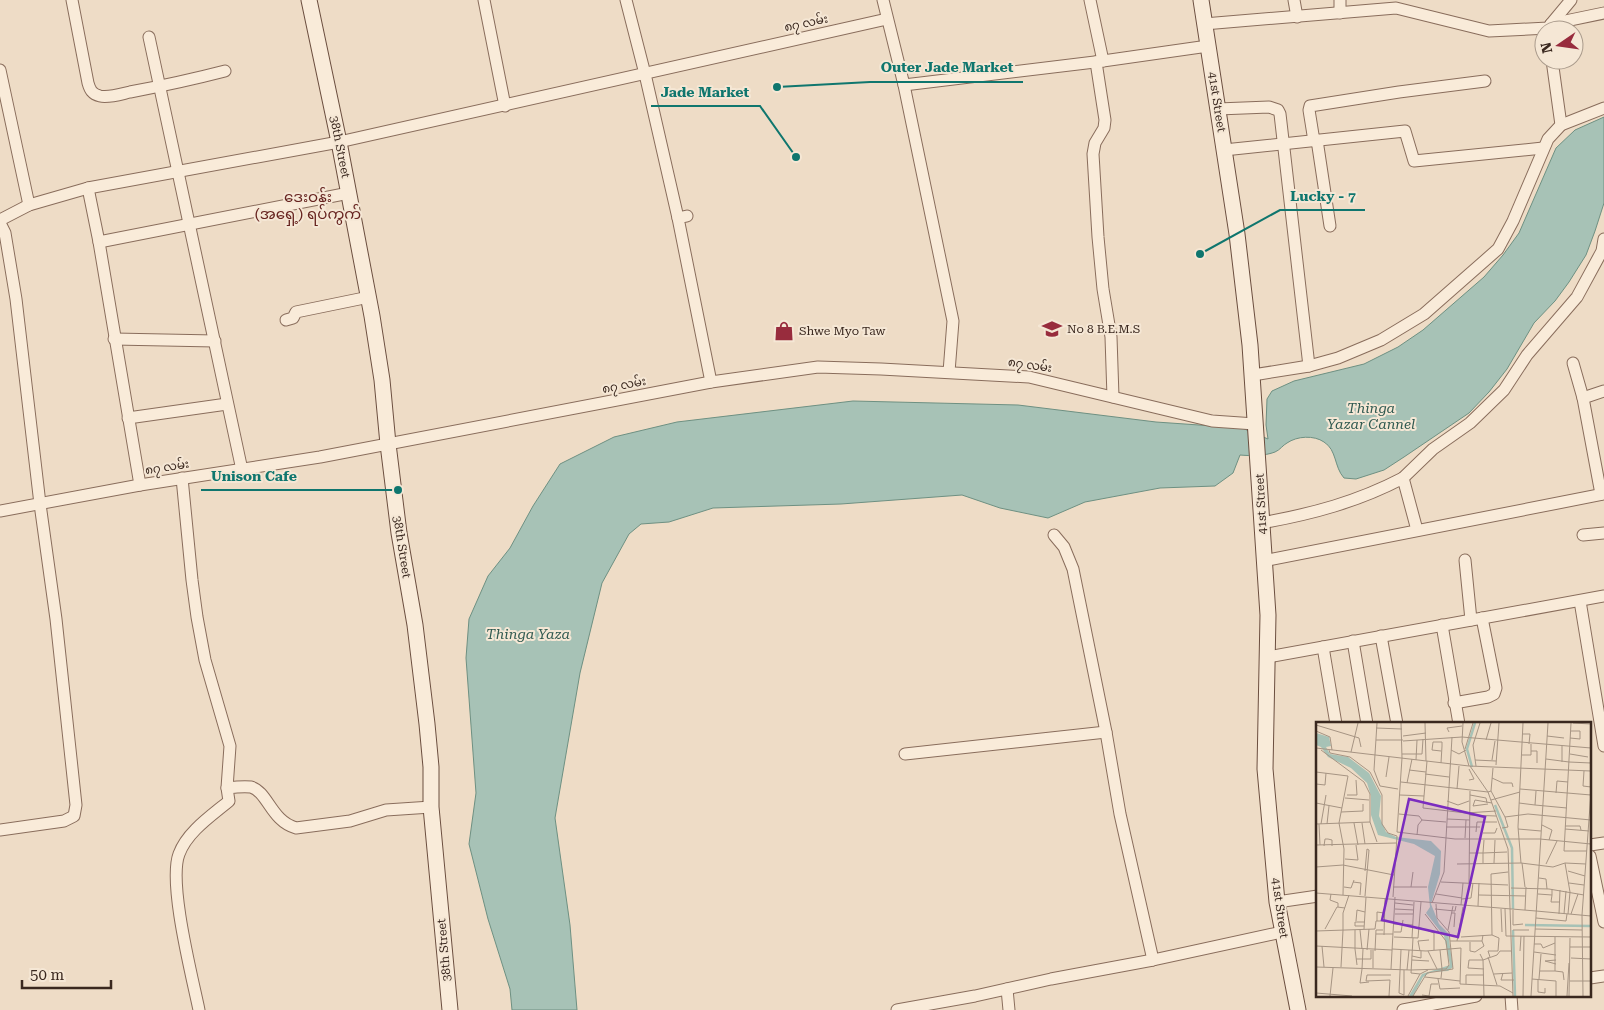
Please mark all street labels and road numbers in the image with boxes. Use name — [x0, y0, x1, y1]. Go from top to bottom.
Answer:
street label: ၈၇ လမ်း — [782, 10, 830, 37]
street label: 41st Street — [1205, 71, 1229, 134]
street label: 38th Street — [327, 115, 353, 180]
street label: ၈၇ လမ်း — [1007, 353, 1053, 378]
street label: ၈၇ လမ်း — [600, 372, 648, 399]
street label: ၈၇ လမ်း — [144, 455, 190, 480]
street label: 41st Street — [1252, 473, 1270, 535]
street label: 38th Street — [390, 515, 414, 580]
street label: 41st Street — [1269, 877, 1291, 940]
street label: 38th Street — [434, 917, 454, 982]

